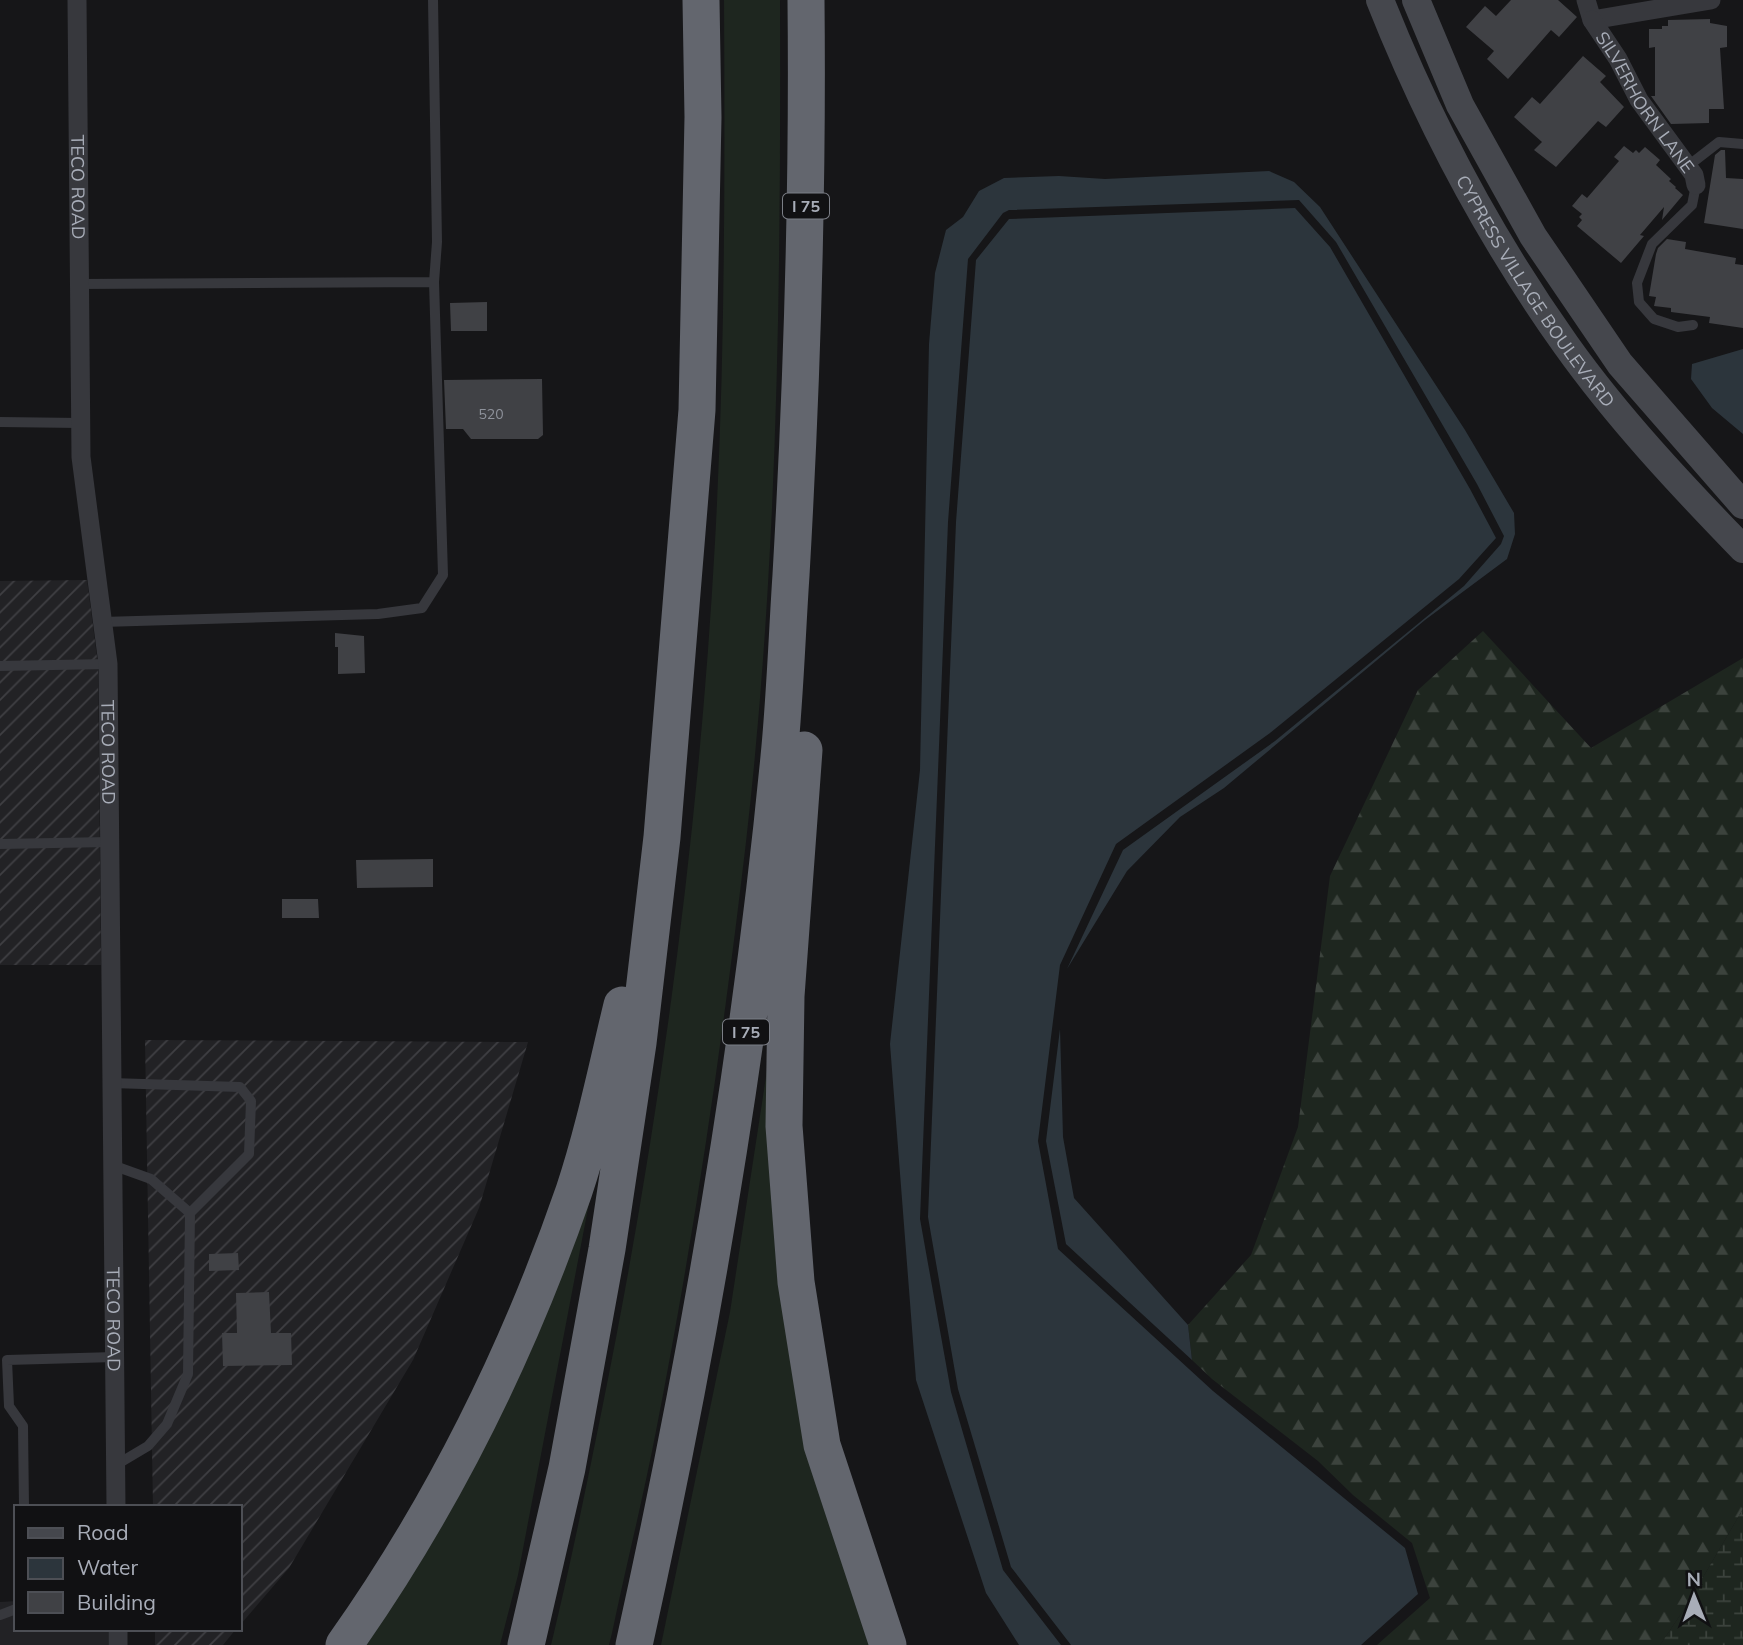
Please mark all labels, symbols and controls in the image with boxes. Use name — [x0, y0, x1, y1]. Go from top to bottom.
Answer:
street label: SILVERHORN LANE — [1591, 27, 1700, 177]
street label: TECO ROAD — [67, 135, 91, 239]
street label: CYPRESS VILLAGE BOULEVARD — [1452, 171, 1620, 412]
road number: I 75 — [783, 194, 829, 218]
house number: 520 — [478, 405, 504, 423]
street label: TECO ROAD — [97, 700, 121, 805]
road number: I 75 — [723, 1020, 769, 1044]
street label: TECO ROAD — [102, 1267, 126, 1372]
legend — [14, 1505, 242, 1631]
text: Road — [77, 1519, 128, 1545]
text: Water — [77, 1554, 138, 1580]
north arrow — [1659, 1561, 1729, 1631]
text: N — [1686, 1567, 1701, 1591]
text: Building — [77, 1589, 156, 1615]

